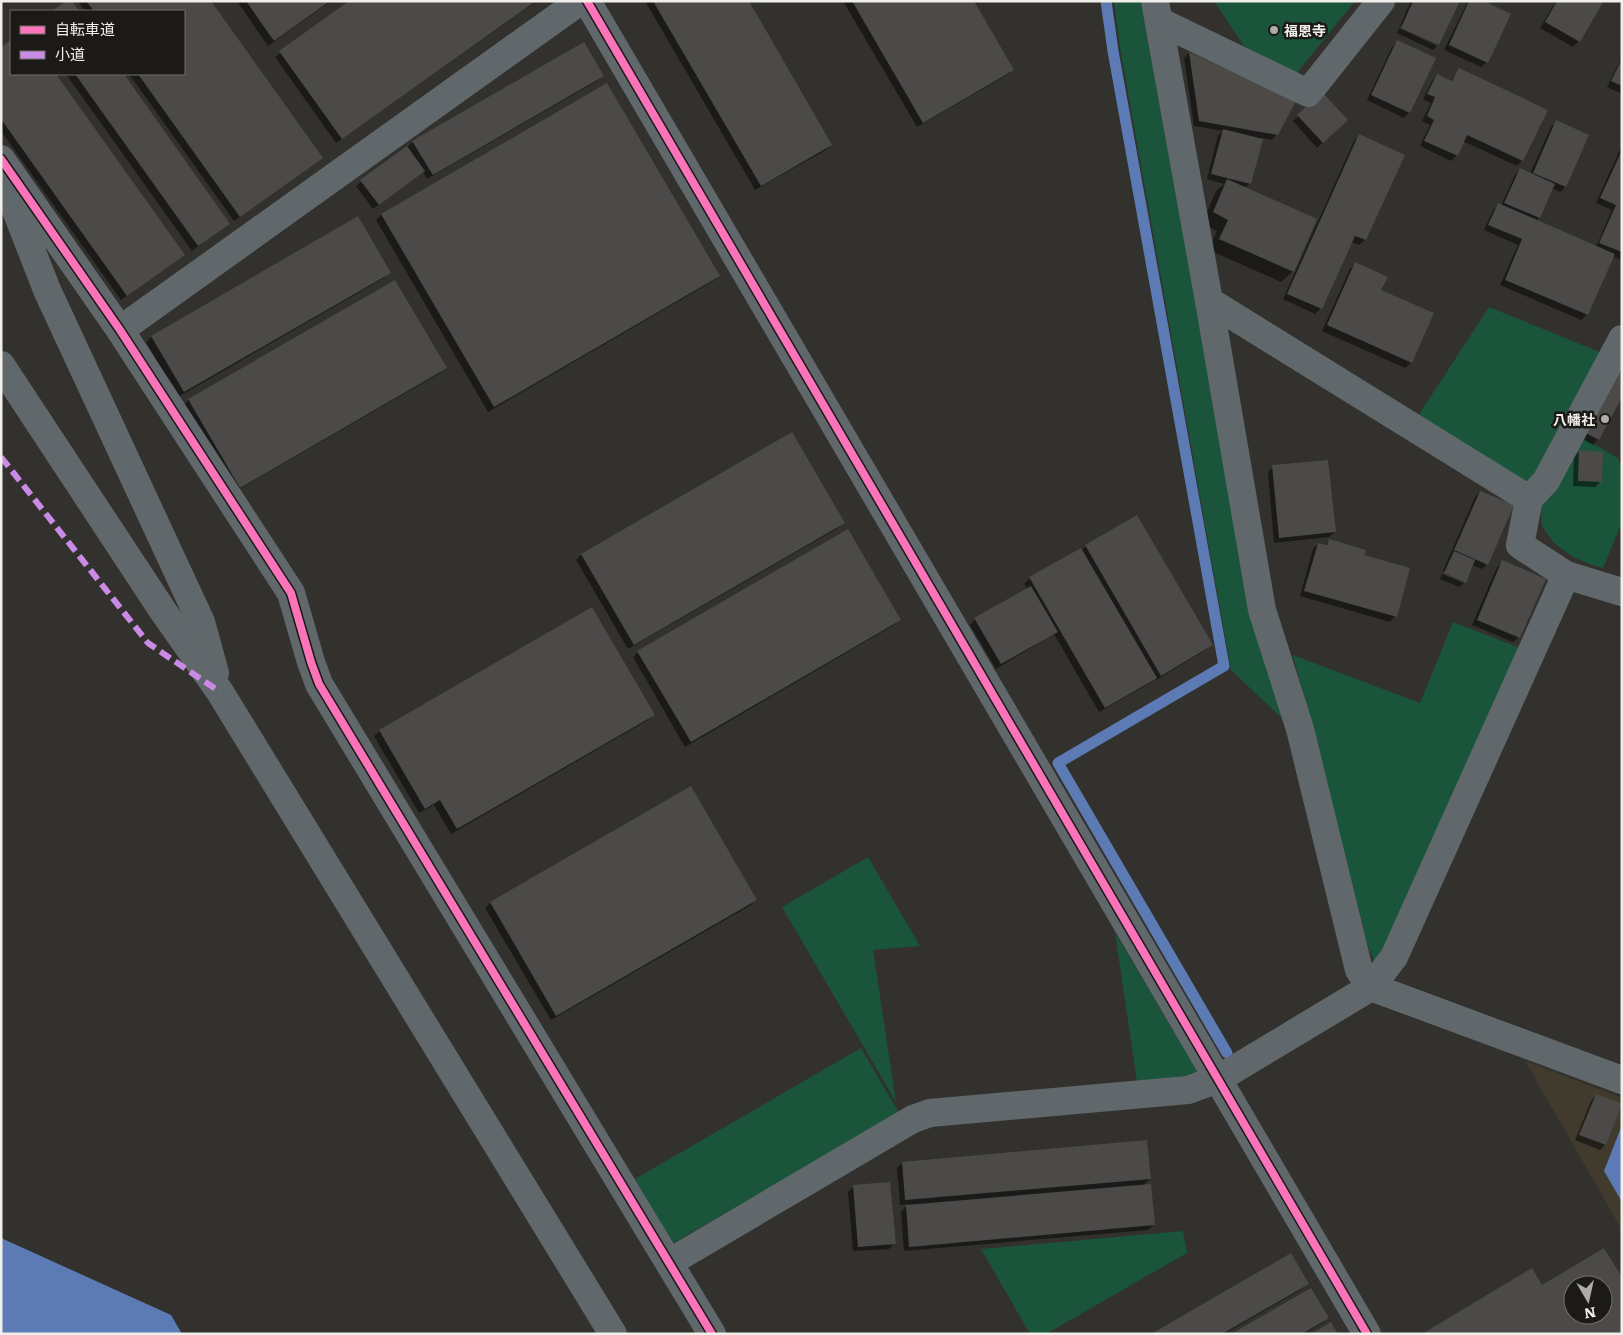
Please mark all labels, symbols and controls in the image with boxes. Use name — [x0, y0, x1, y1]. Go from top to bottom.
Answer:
legend — [10, 10, 185, 75]
text: 自転車道 — [55, 17, 115, 40]
place label: 福恩寺 — [1284, 20, 1326, 40]
marker: 福恩寺 — [1268, 24, 1280, 36]
text: 小道 — [55, 42, 85, 65]
place label: 八幡社 — [1553, 409, 1595, 429]
marker: 八幡社 — [1599, 413, 1611, 425]
north arrow — [1563, 1275, 1613, 1325]
text: N — [1583, 1303, 1598, 1325]

